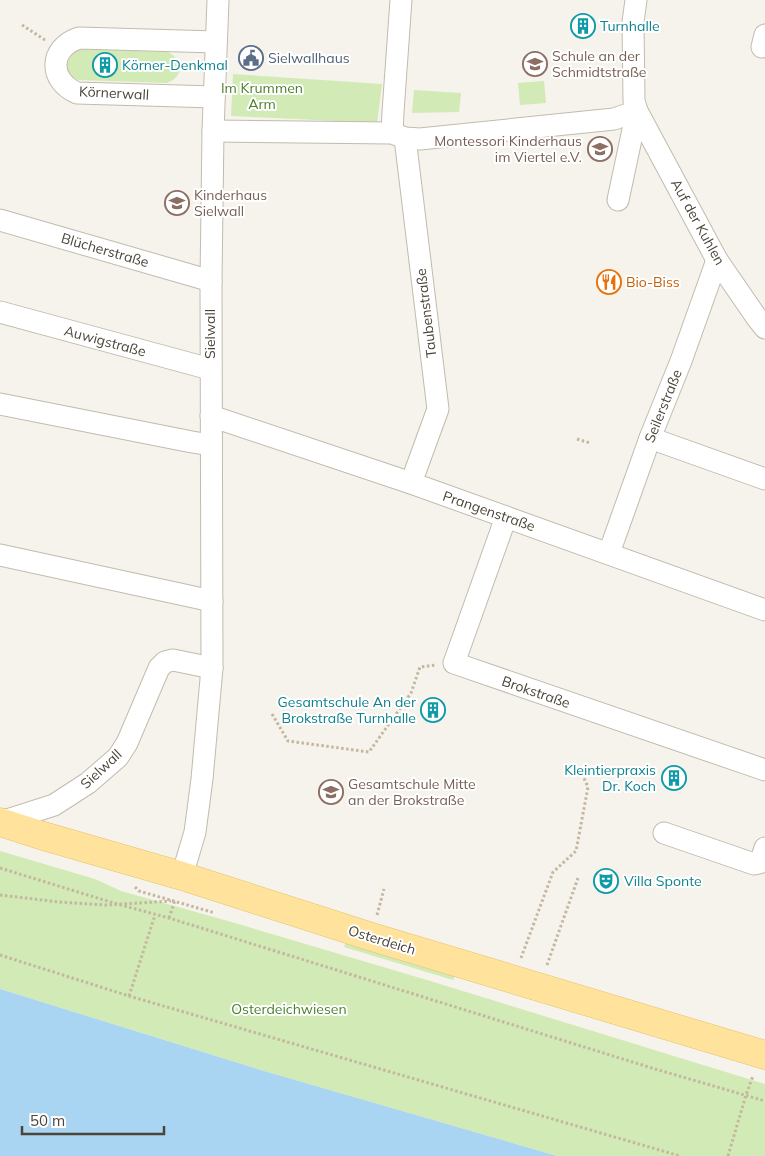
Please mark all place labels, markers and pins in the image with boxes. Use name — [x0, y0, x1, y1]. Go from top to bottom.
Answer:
building icon: Turnhalle — [570, 13, 596, 39]
place label: Turnhalle — [600, 17, 660, 35]
public building icon: Sielwallhaus — [238, 45, 264, 71]
place label: Schule an der Schmidtstraße — [552, 47, 646, 81]
place label: Sielwallhaus — [268, 49, 350, 67]
school or university icon: Schule an der Schmidtstraße — [522, 51, 548, 77]
building icon: Körner-Denkmal — [92, 52, 118, 78]
place label: Körner-Denkmal — [122, 56, 228, 74]
place label: Montessori Kinderhaus im Viertel e.V. — [434, 132, 582, 166]
school or university icon: Montessori Kinderhaus im Viertel e.V. — [587, 136, 613, 162]
place label: Kinderhaus Sielwall — [194, 186, 267, 220]
school or university icon: Kinderhaus Sielwall — [164, 190, 190, 216]
restaurant icon: Bio-Biss — [596, 269, 622, 295]
place label: Bio-Biss — [626, 273, 680, 291]
place label: Gesamtschule An der Brokstraße Turnhalle — [278, 693, 417, 727]
building icon: Gesamtschule An der Brokstraße Turnhalle — [420, 697, 446, 723]
place label: Kleintierpraxis Dr. Koch — [564, 761, 656, 795]
building icon: Kleintierpraxis Dr. Koch — [661, 765, 687, 791]
place label: Gesamtschule Mitte an der Brokstraße — [348, 775, 476, 809]
school or university icon: Gesamtschule Mitte an der Brokstraße — [318, 779, 344, 805]
theatre icon: Villa Sponte — [593, 868, 619, 894]
place label: Villa Sponte — [624, 872, 702, 890]

